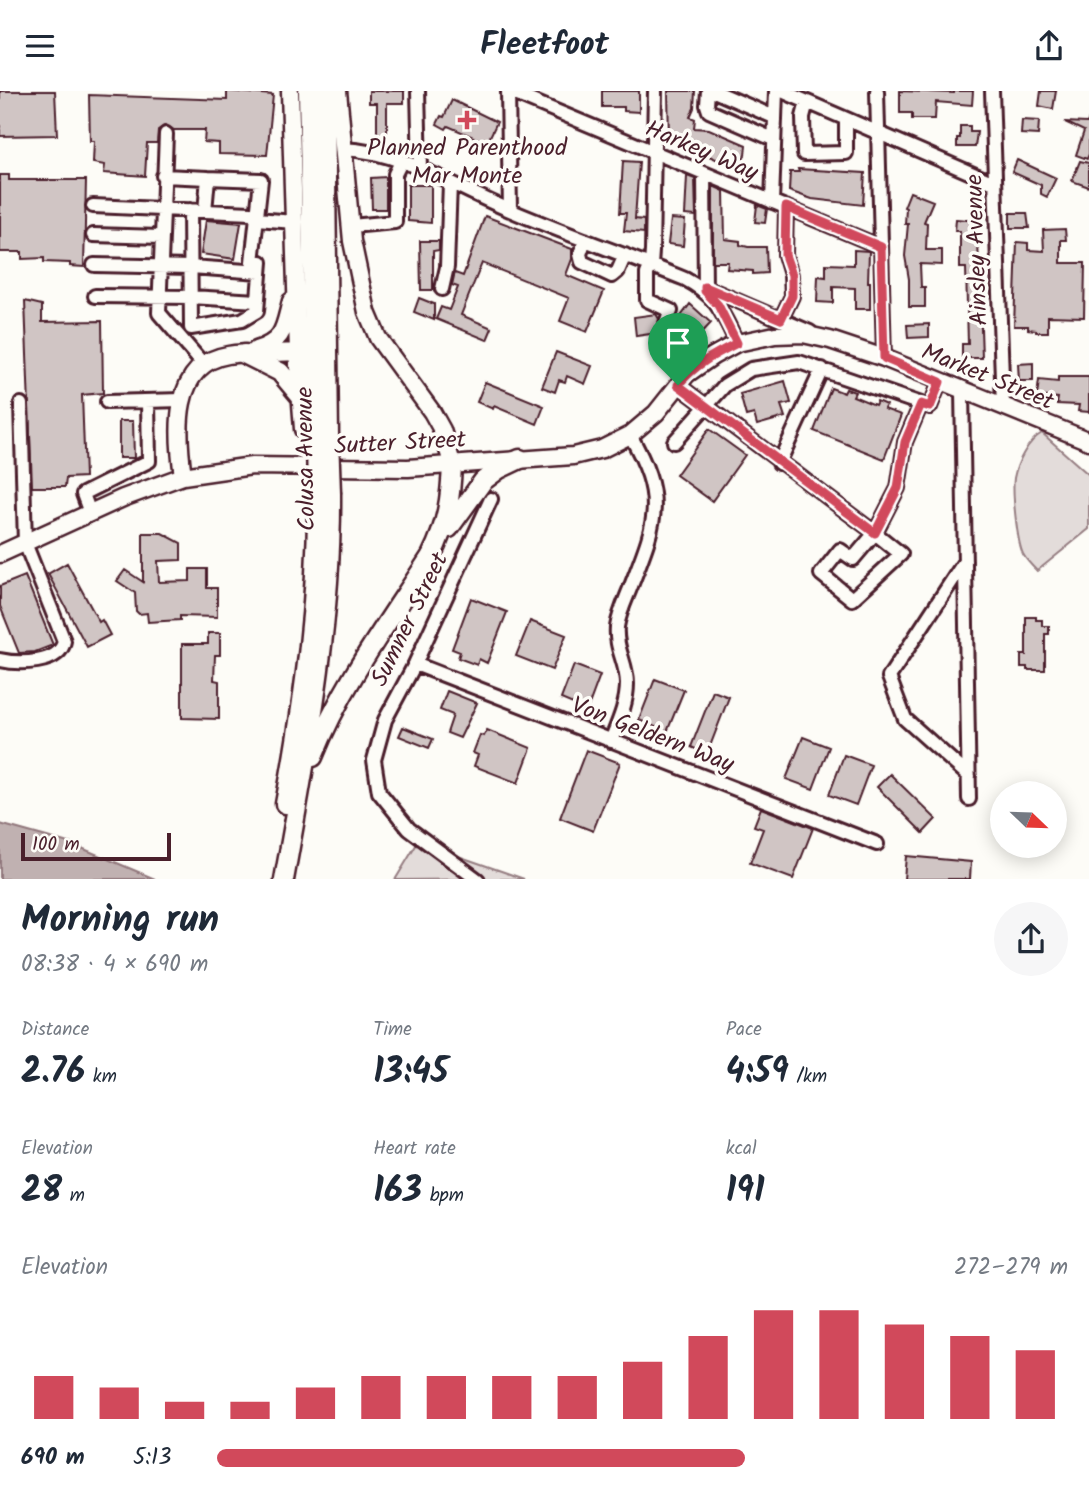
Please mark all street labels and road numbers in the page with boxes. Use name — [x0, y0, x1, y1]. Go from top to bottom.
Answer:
street label: Harkey Way — [639, 110, 765, 193]
street label: Ainsley Avenue — [955, 173, 1000, 326]
street label: Market Street — [915, 333, 1060, 422]
street label: Colusa Avenue — [286, 386, 327, 532]
street label: Sutter Street — [333, 421, 468, 466]
street label: Sumner Street — [361, 545, 460, 694]
street label: Von Geldern Way — [565, 686, 740, 785]

